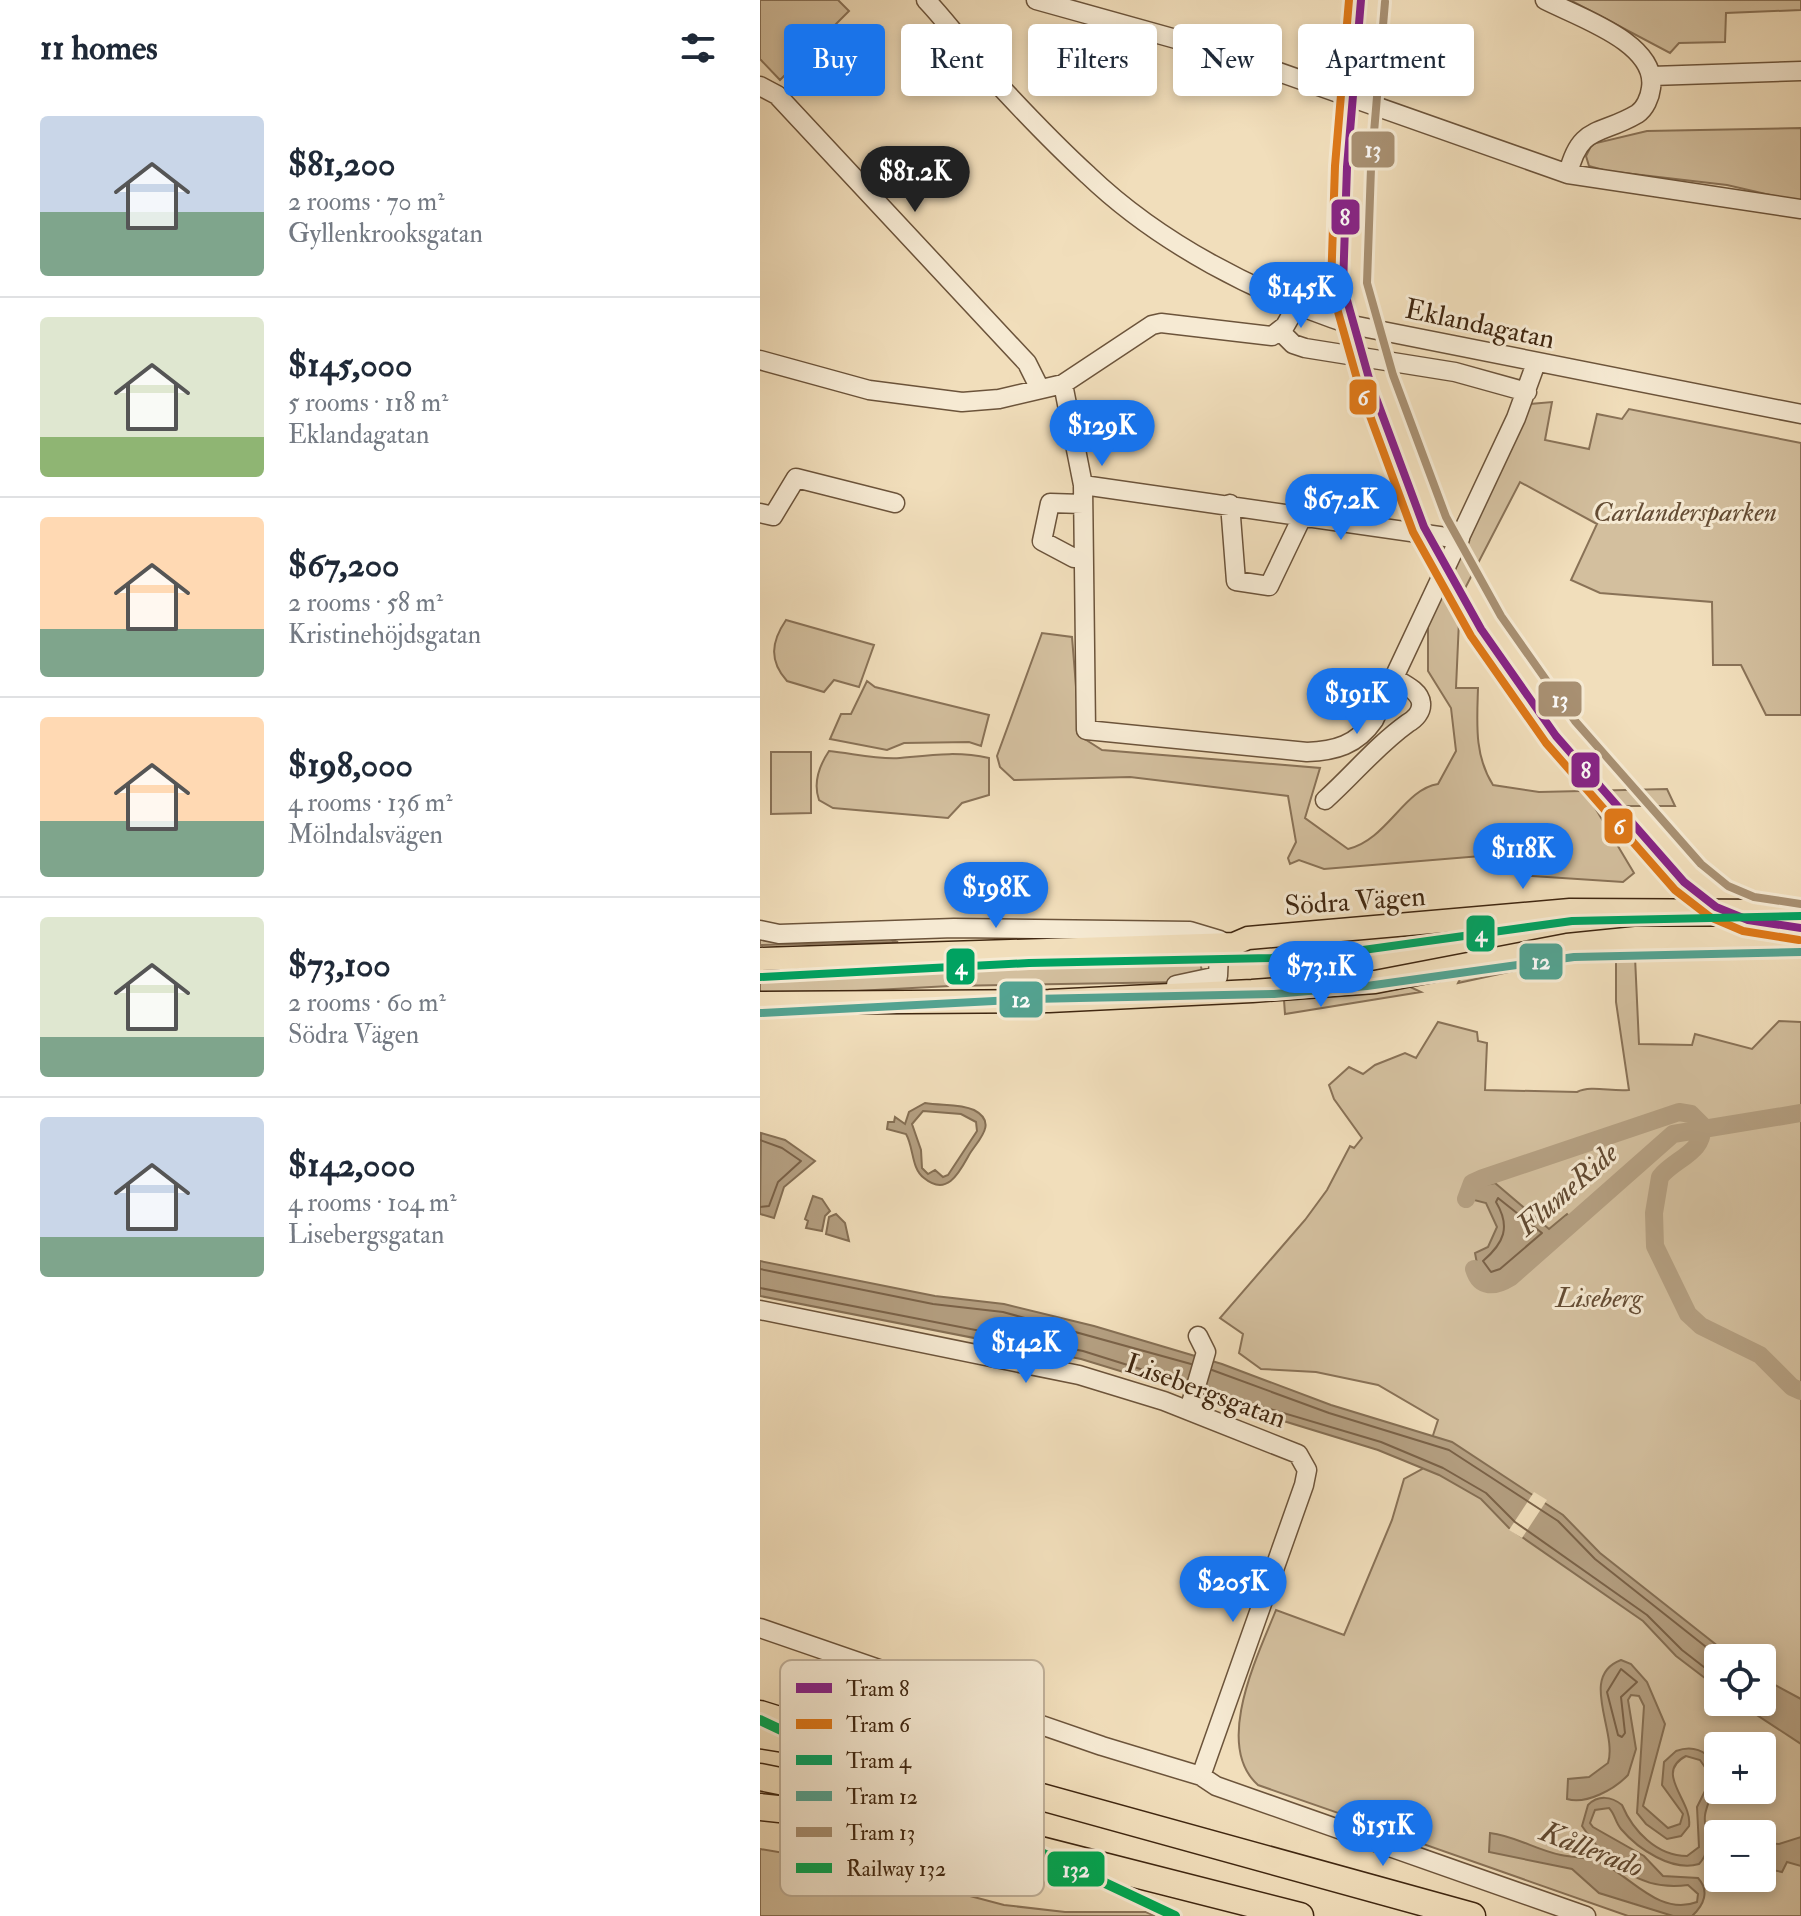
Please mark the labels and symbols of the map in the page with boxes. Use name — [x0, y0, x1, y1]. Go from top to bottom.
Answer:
line badge: 13 — [1350, 130, 1396, 169]
text: 13 — [1365, 136, 1381, 164]
pin: $81.2K — [850, 146, 980, 214]
line badge: 8 — [1330, 198, 1361, 236]
text: 8 — [1340, 204, 1351, 232]
pin: $145K — [1245, 262, 1357, 330]
street label: Eklandagatan — [1402, 292, 1558, 357]
line badge: 6 — [1348, 378, 1378, 416]
text: 6 — [1357, 384, 1370, 412]
pin: $129K — [1046, 400, 1158, 468]
pin: $67.2K — [1276, 474, 1406, 542]
park label: Carlandersparken — [1593, 495, 1777, 530]
pin: $191K — [1301, 668, 1413, 736]
line badge: 13 — [1537, 680, 1583, 718]
text: 13 — [1552, 686, 1568, 714]
line badge: 8 — [1570, 751, 1601, 789]
text: 8 — [1581, 757, 1592, 785]
line badge: 6 — [1603, 807, 1634, 845]
text: 6 — [1613, 813, 1626, 841]
pin: $118K — [1467, 823, 1579, 891]
pin: $198K — [940, 862, 1052, 930]
street label: Södra Vägen — [1283, 879, 1427, 924]
line badge: 4 — [1465, 914, 1496, 953]
text: 4 — [1474, 920, 1489, 948]
pin: $73.1K — [1256, 941, 1386, 1009]
line badge: 12 — [1518, 942, 1564, 981]
line badge: 4 — [945, 947, 976, 986]
text: 12 — [1531, 948, 1551, 976]
text: 4 — [954, 953, 969, 981]
line badge: 12 — [998, 980, 1044, 1019]
text: 12 — [1011, 986, 1031, 1014]
water label: FlumeRide — [1507, 1134, 1627, 1245]
park label: Liseberg — [1555, 1281, 1644, 1316]
pin: $142K — [970, 1317, 1082, 1385]
street label: Lisebergsgatan — [1120, 1346, 1291, 1437]
pin: $205K — [1177, 1556, 1289, 1624]
legend — [780, 1660, 1044, 1896]
text: Tram 8 — [846, 1675, 909, 1703]
text: Tram 6 — [846, 1711, 912, 1739]
text: Tram 4 — [846, 1747, 912, 1775]
text: Tram 12 — [846, 1783, 918, 1811]
pin: $151K — [1327, 1800, 1439, 1868]
water label: Kållerado — [1533, 1812, 1649, 1886]
text: Tram 13 — [846, 1819, 915, 1847]
line badge: 132 — [1046, 1850, 1106, 1888]
text: Railway 132 — [846, 1855, 946, 1883]
text: 132 — [1062, 1856, 1090, 1884]

